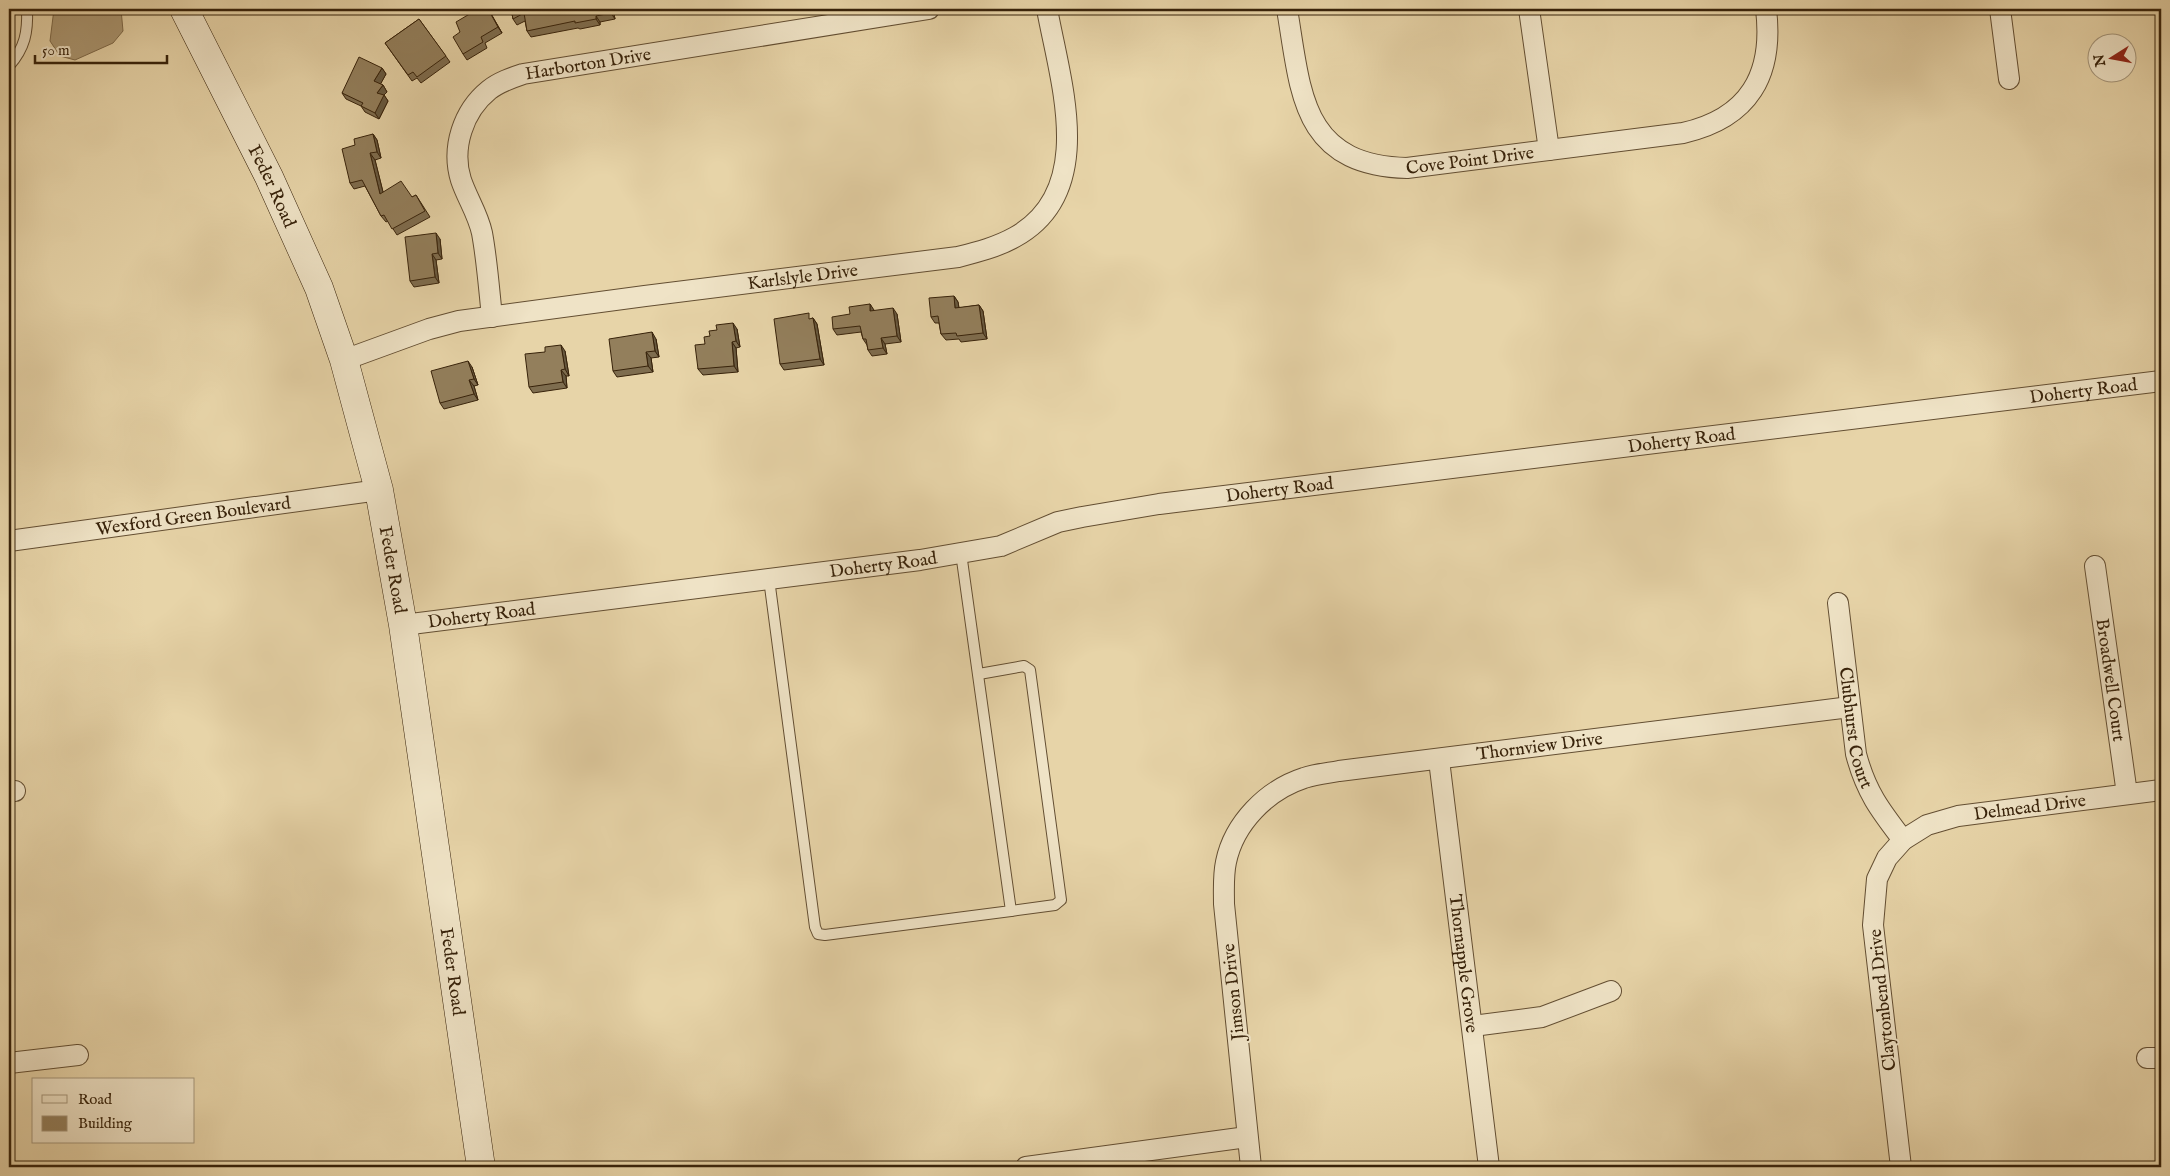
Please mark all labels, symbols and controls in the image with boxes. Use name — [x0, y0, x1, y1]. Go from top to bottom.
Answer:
scale bar — [35, 32, 168, 64]
north arrow — [2088, 32, 2138, 82]
text: 50 m — [42, 41, 70, 60]
street label: Harborton Drive — [524, 44, 653, 86]
text: N — [2090, 53, 2110, 69]
street label: Feder Road — [242, 142, 300, 232]
street label: Cove Point Drive — [1405, 142, 1535, 181]
street label: Karlslyle Drive — [746, 260, 859, 296]
street label: Doherty Road — [2028, 374, 2139, 410]
street label: Doherty Road — [1626, 423, 1737, 459]
street label: Doherty Road — [1224, 473, 1335, 509]
street label: Wexford Green Boulevard — [95, 492, 293, 542]
street label: Feder Road — [373, 524, 411, 616]
street label: Doherty Road — [828, 547, 939, 584]
street label: Doherty Road — [426, 598, 537, 635]
street label: Broadwell Court — [2089, 617, 2129, 743]
street label: Clubhurst Court — [1833, 666, 1877, 793]
street label: Thornview Drive — [1475, 728, 1604, 767]
street label: Delmead Drive — [1972, 790, 2087, 827]
street label: Thornapple Grove — [1443, 893, 1482, 1034]
street label: Feder Road — [434, 926, 469, 1018]
street label: Claytonbend Drive — [1865, 928, 1902, 1072]
street label: Jimson Drive — [1218, 942, 1251, 1043]
legend — [32, 1078, 195, 1144]
text: Road — [78, 1090, 113, 1109]
text: Building — [78, 1114, 133, 1133]

